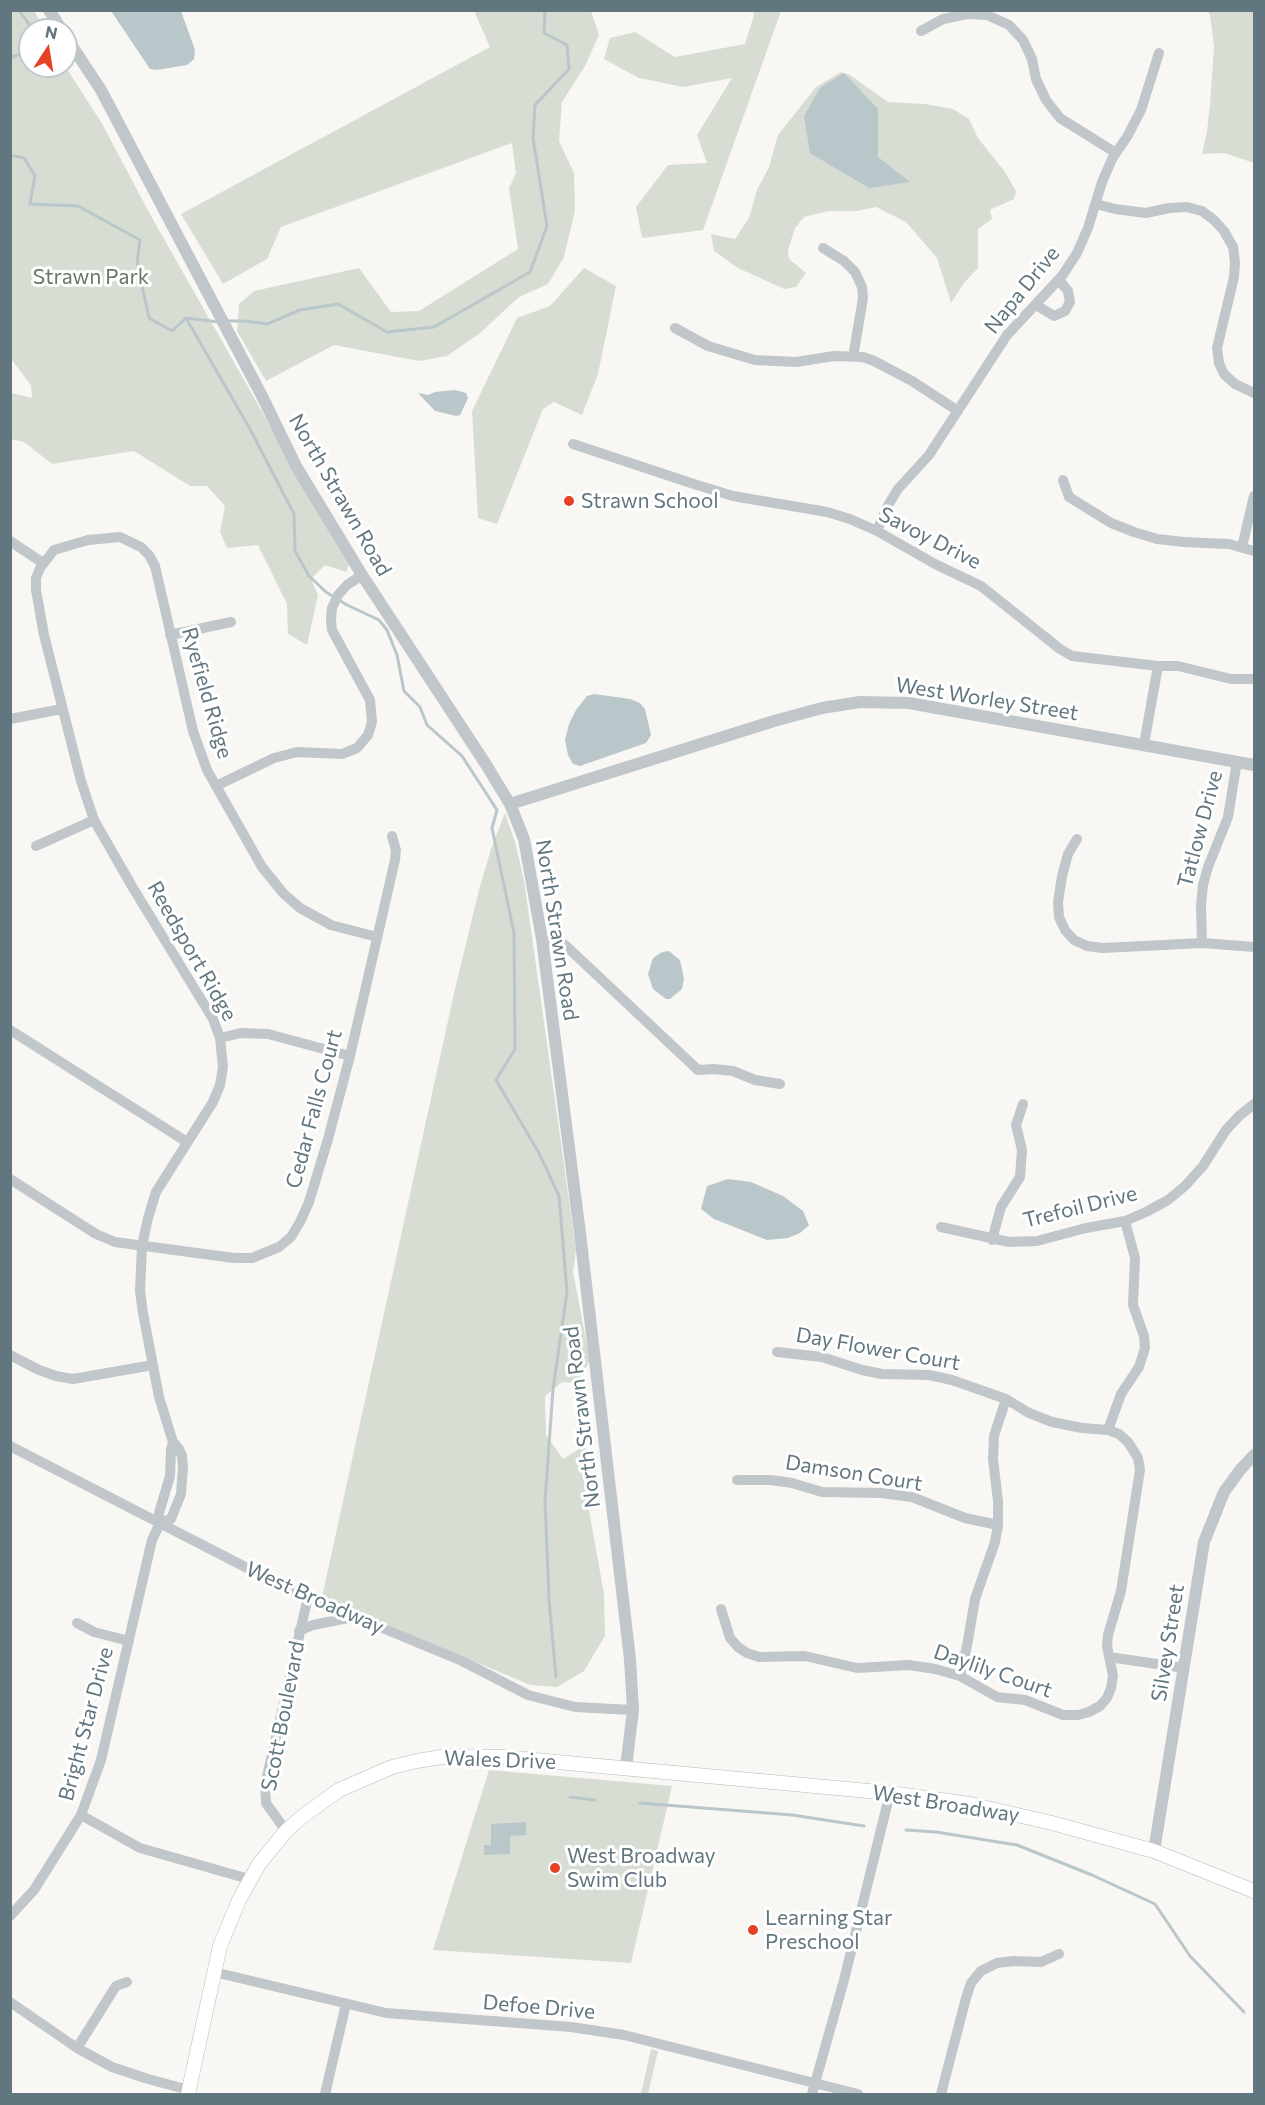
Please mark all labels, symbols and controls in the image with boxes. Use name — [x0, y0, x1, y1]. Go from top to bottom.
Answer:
north arrow — [18, 18, 78, 78]
text: N — [44, 21, 59, 42]
street label: Napa Drive — [979, 241, 1065, 339]
park label: Strawn Park — [33, 264, 149, 290]
street label: North Strawn Road — [283, 409, 397, 581]
place label: Strawn School — [581, 488, 719, 514]
marker: Strawn School — [562, 494, 576, 508]
street label: Savoy Drive — [875, 502, 985, 574]
street label: Ryefield Ridge — [176, 624, 238, 762]
street label: West Worley Street — [894, 672, 1080, 726]
street label: Tatlow Drive — [1172, 768, 1228, 890]
street label: North Strawn Road — [530, 838, 584, 1022]
street label: Reedsport Ridge — [142, 877, 242, 1025]
street label: Cedar Falls Court — [281, 1027, 347, 1191]
street label: Trefoil Drive — [1020, 1181, 1140, 1233]
street label: Day Flower Court — [794, 1322, 962, 1376]
street label: North Strawn Road — [558, 1325, 606, 1509]
street label: Damson Court — [784, 1450, 924, 1496]
street label: West Broadway — [242, 1556, 388, 1640]
street label: Silvey Street — [1146, 1583, 1190, 1703]
street label: Scott Boulevard — [256, 1639, 310, 1793]
street label: Daylily Court — [930, 1639, 1056, 1703]
street label: Bright Star Drive — [53, 1644, 119, 1804]
street label: Wales Drive — [444, 1745, 556, 1775]
street label: West Broadway — [871, 1780, 1021, 1828]
place label: West Broadway Swim Club — [567, 1843, 716, 1893]
marker: West Broadway Swim Club — [548, 1861, 562, 1875]
place label: Learning Star Preschool — [765, 1905, 892, 1955]
marker: Learning Star Preschool — [746, 1923, 760, 1937]
street label: Defoe Drive — [482, 1990, 596, 2024]

